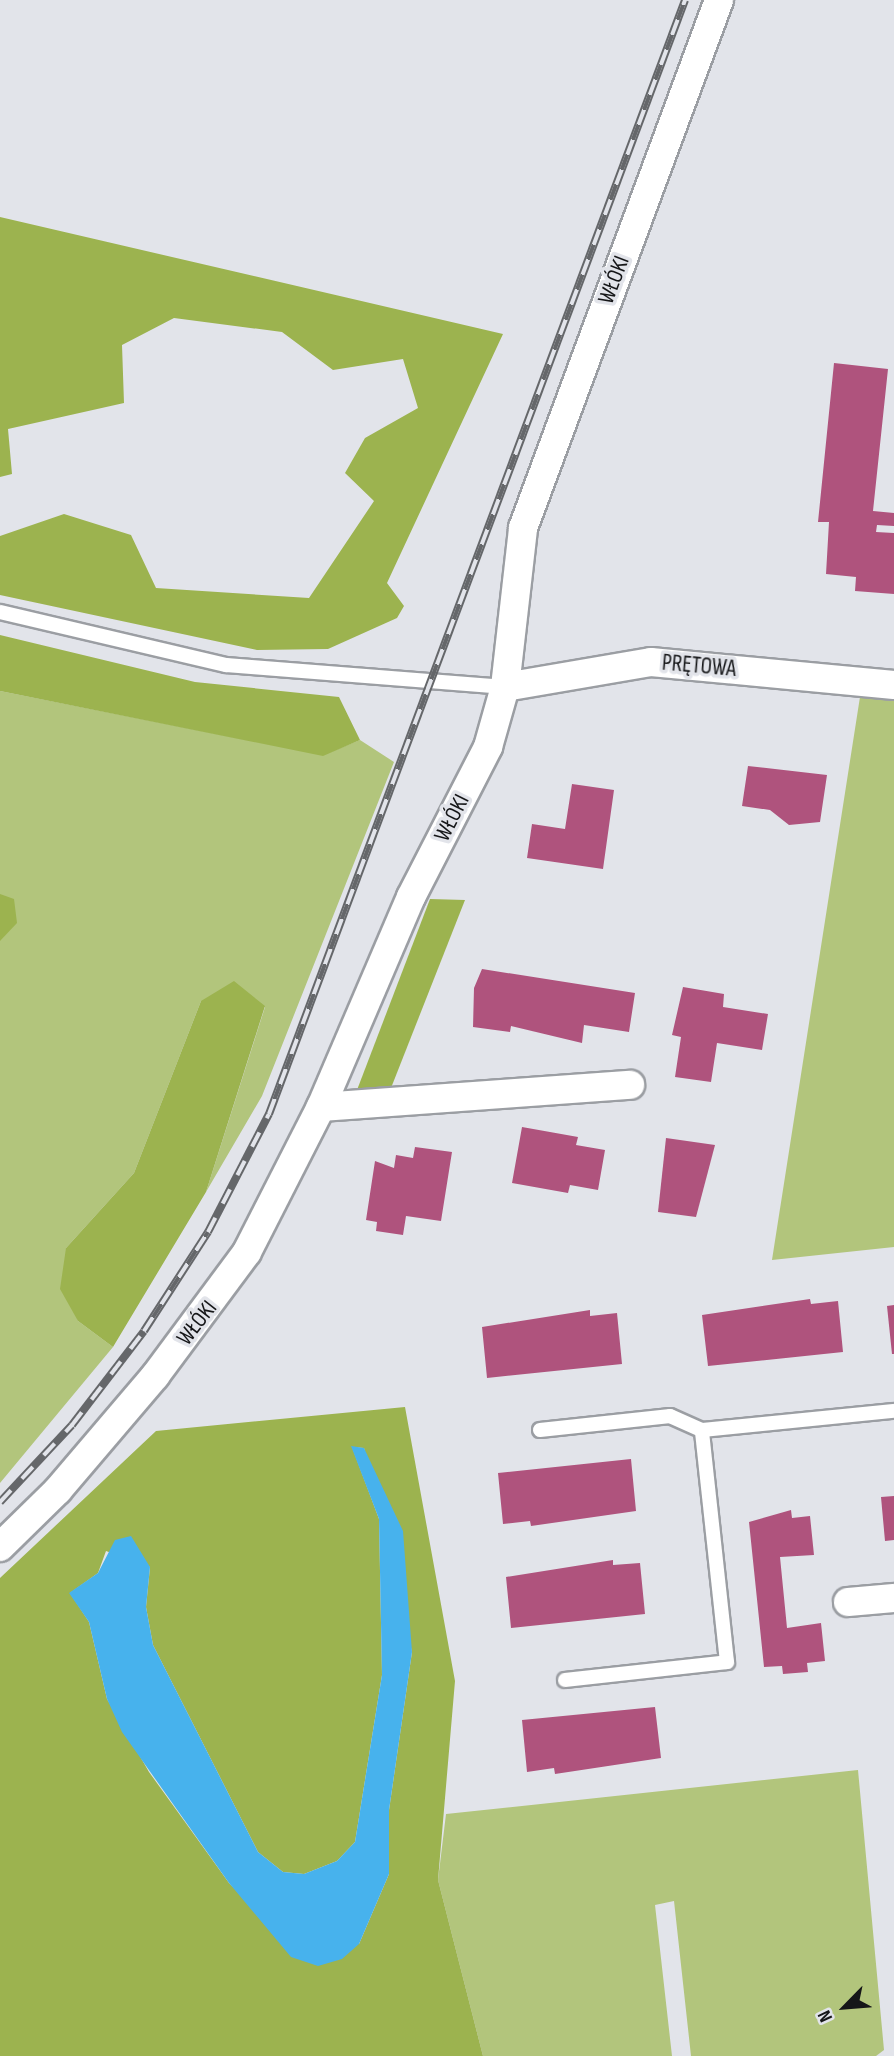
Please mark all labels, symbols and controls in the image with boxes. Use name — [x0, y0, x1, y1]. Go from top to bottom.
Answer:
street label: WŁÓKI — [592, 252, 636, 308]
street label: PRĘTOWA — [661, 649, 737, 683]
street label: WŁÓKI — [428, 790, 476, 846]
street label: WŁÓKI — [171, 1295, 223, 1351]
north arrow — [810, 1972, 880, 2042]
text: N — [813, 2007, 838, 2026]

